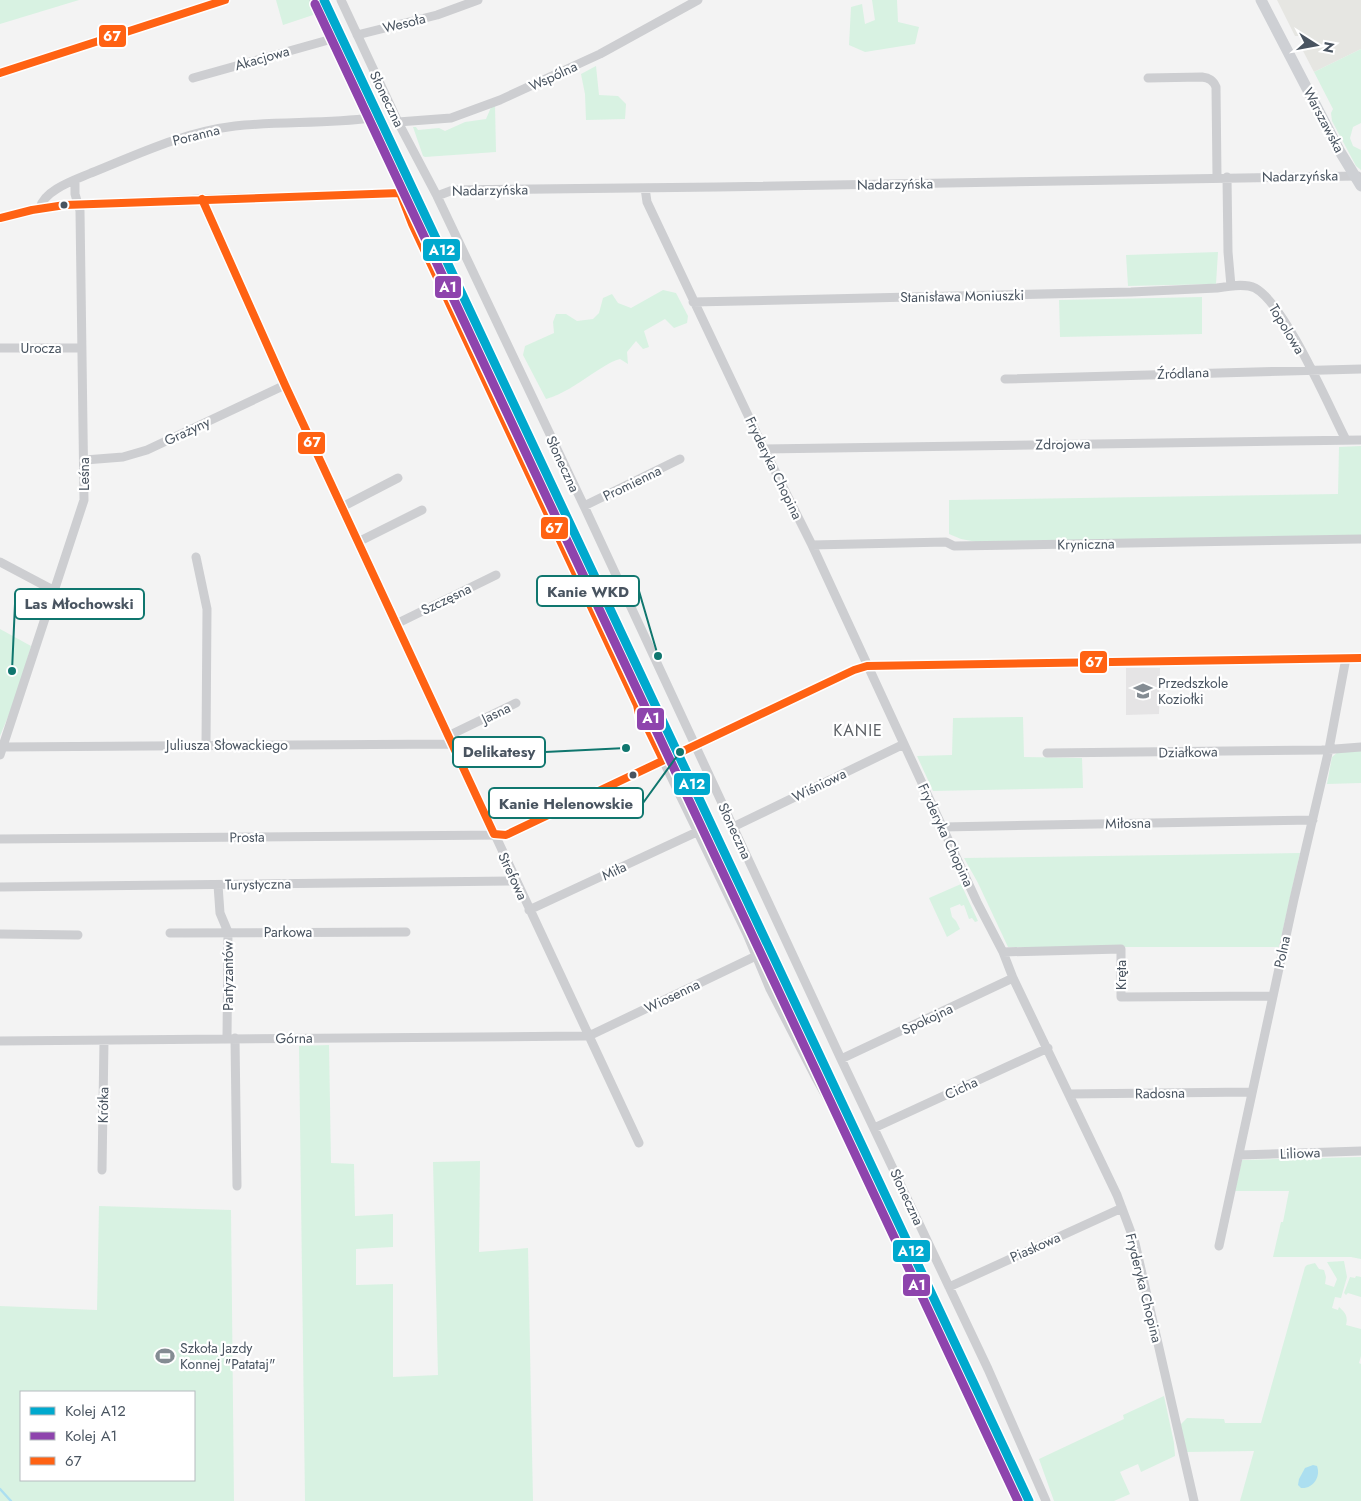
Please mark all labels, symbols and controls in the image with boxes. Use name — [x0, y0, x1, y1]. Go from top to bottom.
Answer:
street label: Wesoła — [381, 8, 427, 38]
north arrow — [1291, 20, 1341, 70]
line badge: 67 — [98, 24, 127, 48]
text: 67 — [103, 26, 121, 46]
text: N — [1318, 40, 1340, 55]
street label: Akacjowa — [232, 41, 292, 75]
street label: Wspólna — [526, 56, 580, 96]
street label: Słoneczna — [365, 68, 409, 130]
street label: Warszawska — [1299, 84, 1349, 156]
street label: Poranna — [170, 120, 222, 150]
street label: Nadarzyńska — [1262, 165, 1338, 187]
street label: Nadarzyńska — [857, 173, 933, 195]
street label: Nadarzyńska — [452, 179, 528, 201]
unlabelled marker — [59, 200, 69, 210]
line badge: A12 — [422, 238, 461, 262]
text: A12 — [428, 240, 455, 260]
line badge: A1 — [434, 275, 462, 299]
text: A1 — [438, 277, 457, 297]
street label: Stanisława Moniuszki — [900, 285, 1024, 307]
street label: Topolowa — [1264, 300, 1310, 358]
street label: Urocza — [21, 338, 61, 358]
street label: Źródlana — [1157, 362, 1209, 384]
street label: Grażyny — [161, 411, 214, 450]
street label: Fryderyka Chopina — [740, 413, 808, 523]
line badge: 67 — [297, 431, 326, 455]
text: 67 — [303, 432, 321, 452]
street label: Słoneczna — [541, 432, 585, 496]
street label: Zdrojowa — [1035, 434, 1091, 454]
street label: Leśna — [74, 457, 94, 491]
street label: Promienna — [599, 460, 665, 506]
line badge: 67 — [540, 516, 569, 540]
text: 67 — [545, 518, 563, 538]
street label: Kryniczna — [1057, 533, 1115, 555]
callout: Kanie WKD — [537, 576, 639, 606]
street label: Szczęsna — [417, 578, 475, 620]
text: Kanie WKD — [547, 581, 629, 603]
callout: Las Młochowski — [15, 589, 144, 619]
text: Las Młochowski — [24, 593, 134, 615]
line badge: 67 — [1079, 650, 1108, 674]
text: 67 — [1085, 652, 1103, 672]
place label: Przedszkole Koziołki — [1158, 673, 1228, 709]
school or university icon: Przedszkole Koziołki — [1132, 680, 1154, 702]
street label: Jasna — [476, 697, 514, 729]
line badge: A1 — [636, 707, 665, 731]
text: A1 — [641, 708, 660, 728]
district label: KANIE — [833, 719, 883, 742]
street label: Juliusza Słowackiego — [164, 735, 288, 755]
callout: Delikatesy — [453, 737, 545, 767]
text: Delikatesy — [463, 741, 535, 763]
street label: Działkowa — [1158, 741, 1218, 763]
street label: Wiśniowa — [789, 763, 849, 807]
unlabelled marker — [628, 770, 638, 780]
line badge: A12 — [673, 772, 711, 796]
text: A12 — [678, 774, 705, 794]
street label: Fryderyka Chopina — [913, 780, 979, 890]
callout: Kanie Helenowskie — [489, 788, 643, 818]
text: Kanie Helenowskie — [499, 793, 634, 815]
street label: Słoneczna — [713, 799, 757, 863]
street label: Miłosna — [1105, 813, 1151, 833]
street label: Prosta — [229, 827, 265, 847]
street label: Strefowa — [493, 849, 533, 903]
street label: Miła — [598, 857, 630, 885]
street label: Turystyczna — [225, 873, 291, 895]
street label: Parkowa — [264, 922, 312, 942]
street label: Polna — [1269, 934, 1295, 970]
street label: Partyzantów — [218, 941, 238, 1011]
street label: Kręta — [1111, 960, 1131, 990]
street label: Wiosenna — [641, 974, 703, 1018]
street label: Spokojna — [898, 998, 956, 1040]
street label: Górna — [275, 1028, 313, 1048]
street label: Cicha — [941, 1072, 981, 1104]
street label: Radosna — [1135, 1083, 1185, 1103]
street label: Krótka — [93, 1087, 113, 1123]
street label: Liliowa — [1279, 1142, 1321, 1164]
street label: Słoneczna — [885, 1165, 929, 1229]
street label: Piaskowa — [1007, 1227, 1063, 1267]
street label: Fryderyka Chopina — [1121, 1231, 1167, 1345]
line badge: A12 — [892, 1239, 931, 1263]
text: A12 — [897, 1241, 924, 1261]
line badge: A1 — [902, 1273, 931, 1297]
text: A1 — [907, 1275, 926, 1295]
place label: Szkoła Jazdy Konnej "Patataj" — [180, 1338, 275, 1374]
sports icon: Szkoła Jazdy Konnej "Patataj" — [154, 1345, 176, 1367]
legend — [20, 1391, 195, 1481]
text: Kolej A12 — [65, 1400, 126, 1422]
text: Kolej A1 — [65, 1425, 117, 1447]
text: 67 — [65, 1450, 82, 1472]

